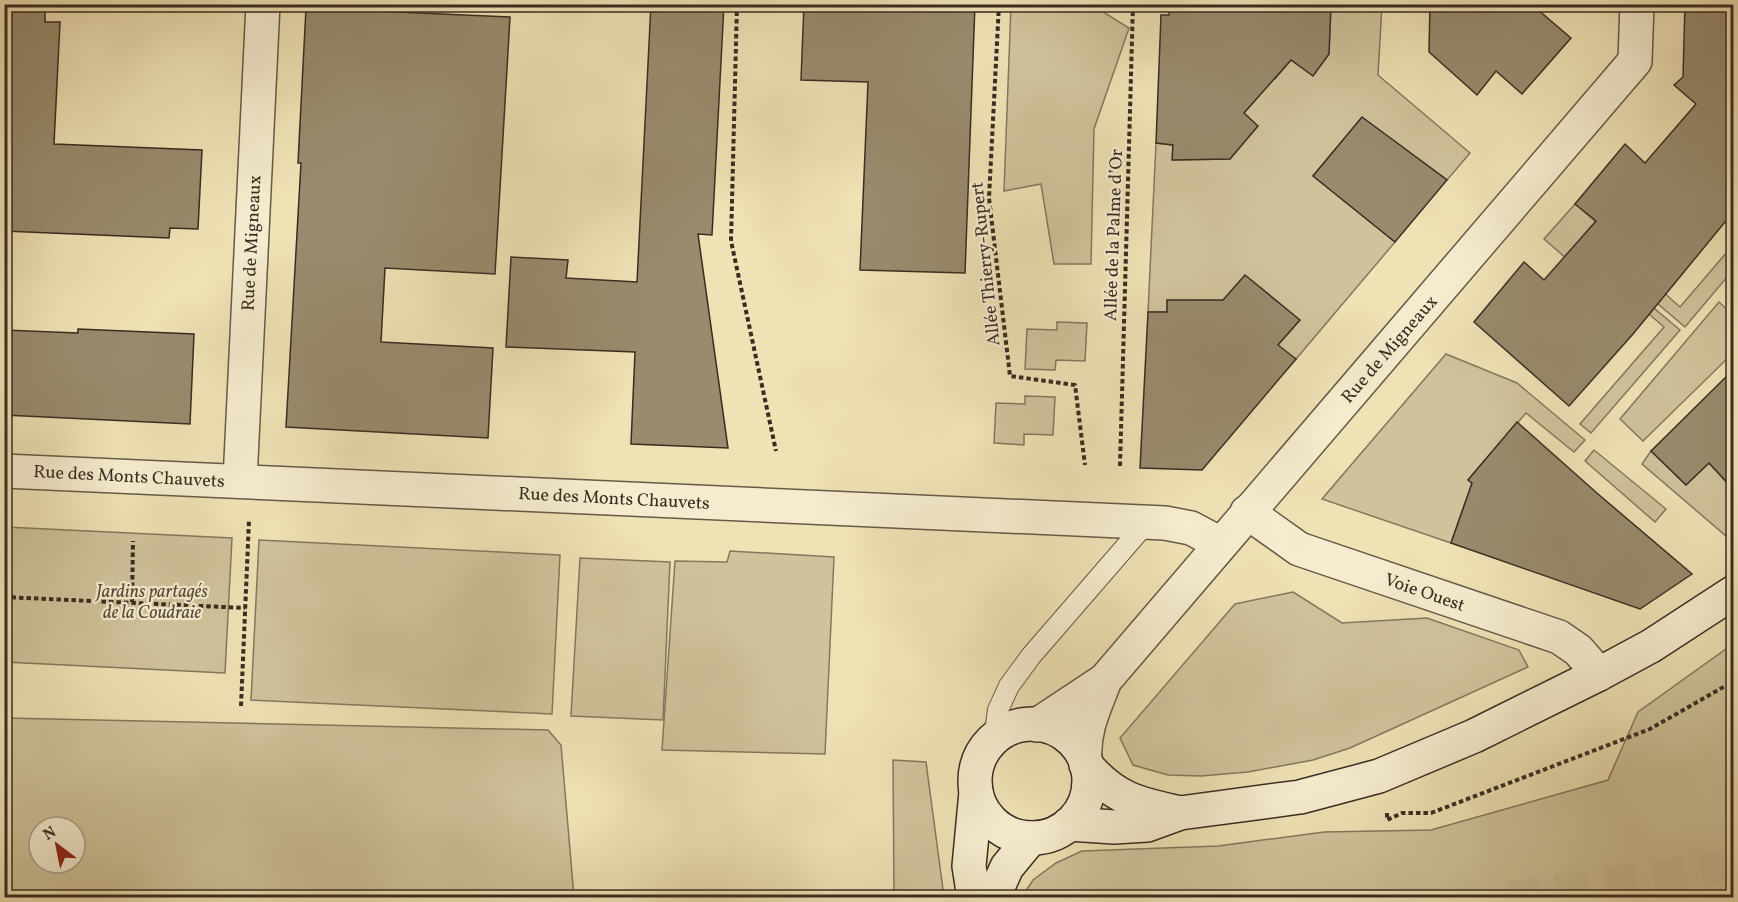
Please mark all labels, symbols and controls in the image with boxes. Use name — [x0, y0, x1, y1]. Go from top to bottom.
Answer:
street label: Allée de la Palme d’Or — [1099, 148, 1130, 322]
street label: Rue de Migneaux — [236, 175, 269, 312]
street label: Allée Thierry-Rupert — [965, 181, 1008, 347]
street label: Rue de Migneaux — [1336, 290, 1444, 410]
street label: Rue des Monts Chauvets — [32, 460, 225, 495]
street label: Rue des Monts Chauvets — [517, 482, 710, 517]
street label: Voie Ouest — [1381, 568, 1468, 619]
park label: Jardins partagés de la Coudraie — [94, 580, 208, 626]
north arrow — [27, 815, 87, 875]
text: N — [39, 821, 61, 846]

